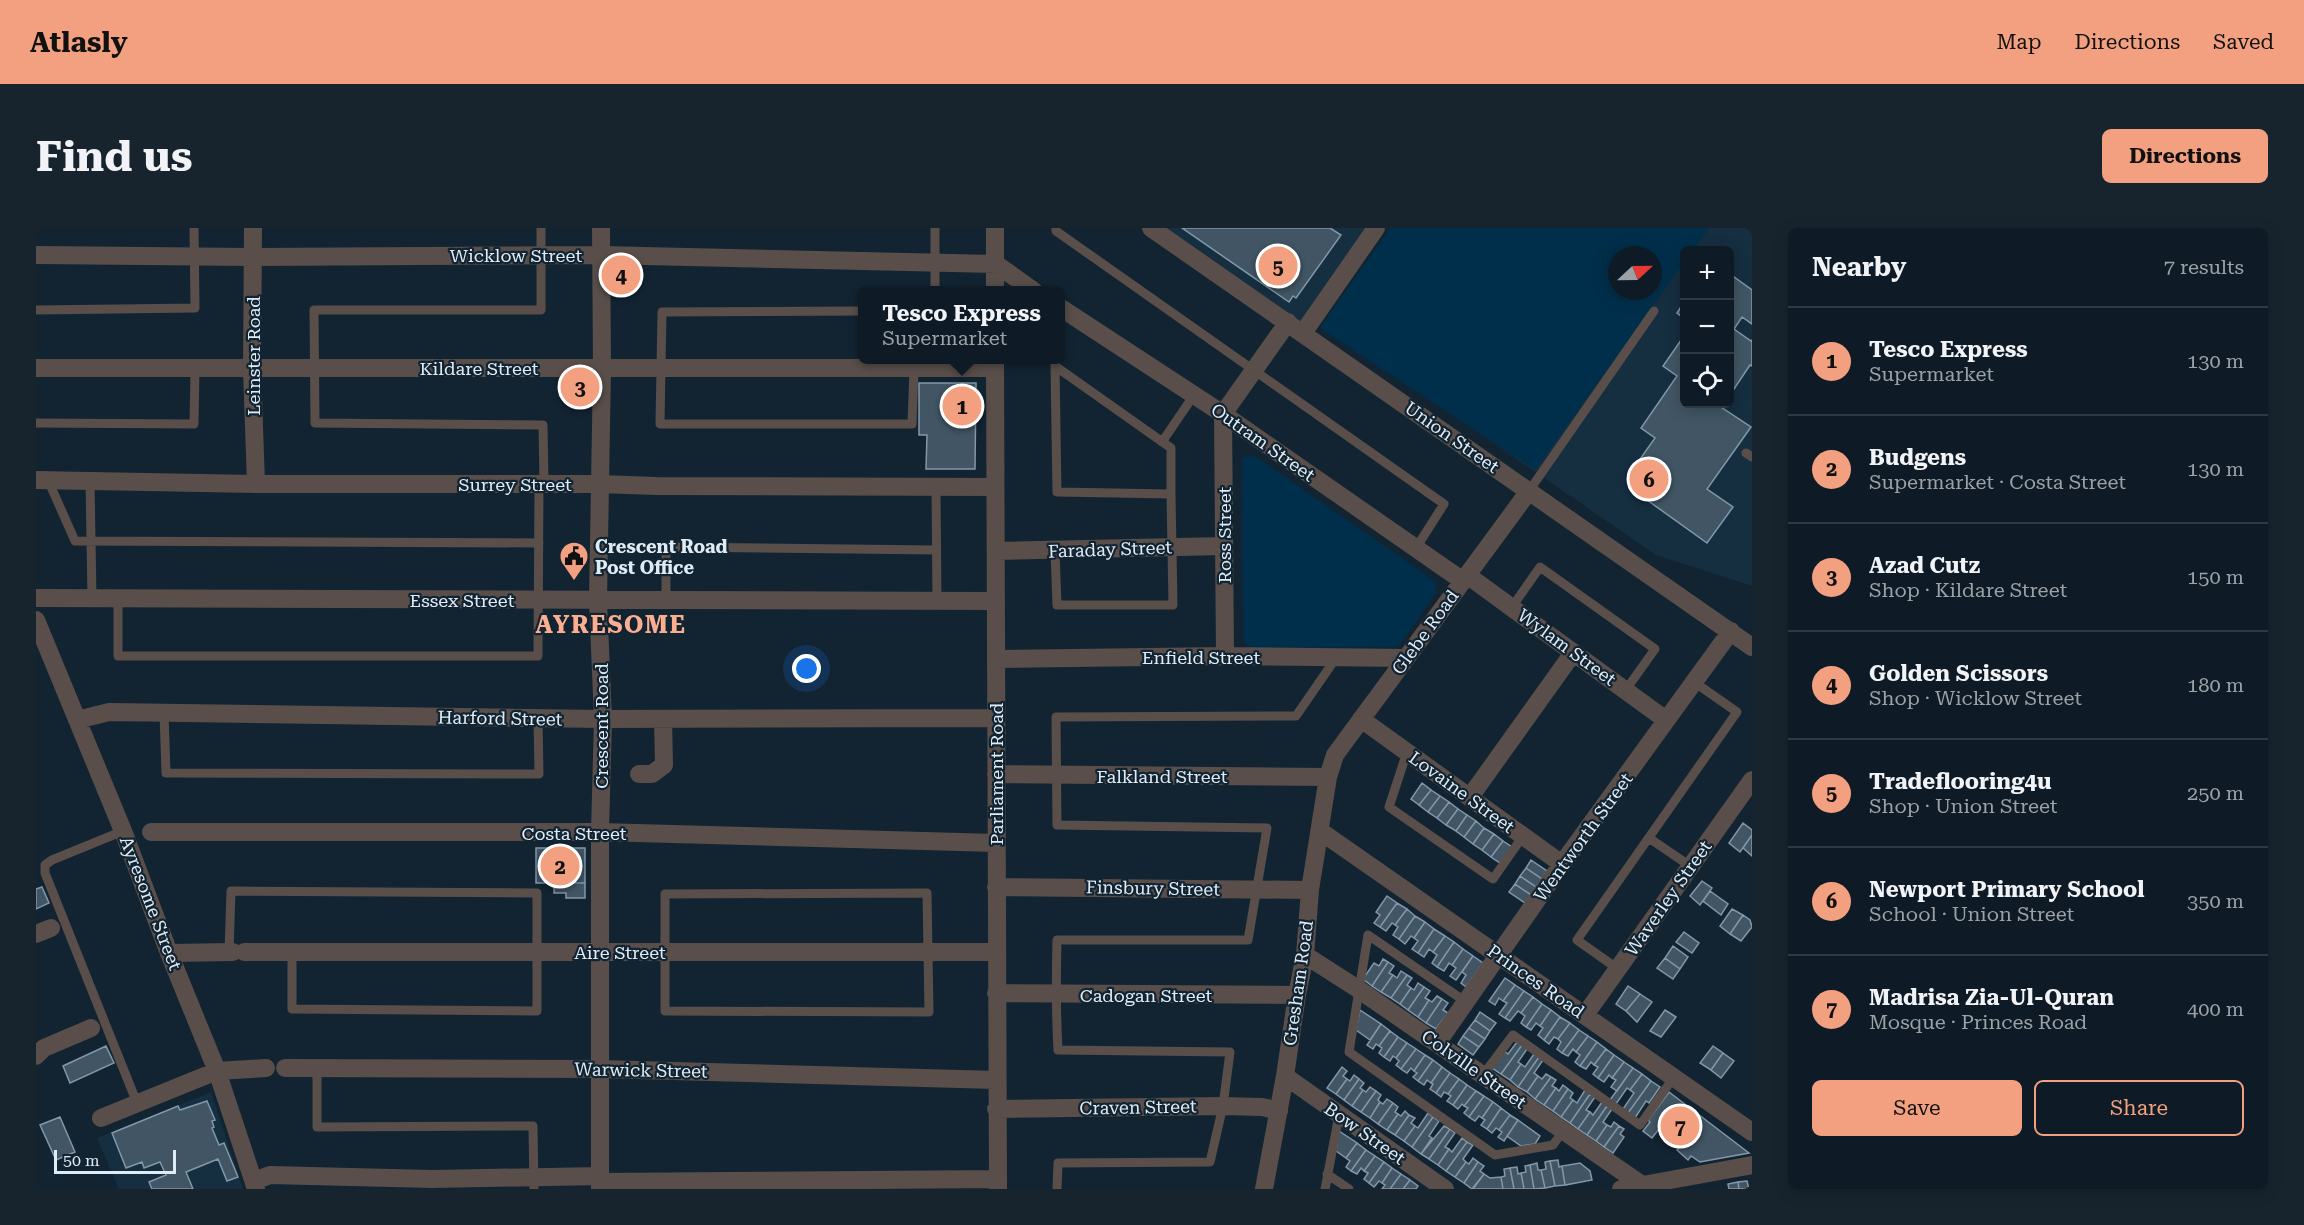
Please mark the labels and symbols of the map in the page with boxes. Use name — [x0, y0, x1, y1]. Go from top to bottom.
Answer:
pin: 5 — [1258, 243, 1298, 288]
street label: Wicklow Street — [450, 245, 582, 266]
north arrow — [1608, 246, 1662, 300]
pin: 4 — [602, 252, 640, 298]
street label: Leinster Road — [243, 296, 264, 416]
street label: Kildare Street — [420, 358, 539, 379]
pin: 3 — [560, 364, 600, 410]
pin: 1 — [942, 384, 982, 429]
street label: Union Street — [1401, 397, 1503, 477]
street label: Outram Street — [1207, 398, 1319, 486]
pin: 6 — [1630, 456, 1668, 502]
street label: Surrey Street — [458, 474, 572, 495]
street label: Ross Street — [1214, 486, 1235, 583]
place label: Crescent Road Post Office — [595, 536, 728, 578]
street label: Faraday Street — [1048, 536, 1173, 562]
public building icon: Crescent Road Post Office — [558, 540, 590, 582]
street label: Glebe Road — [1387, 585, 1463, 678]
street label: Essex Street — [410, 590, 515, 611]
street label: Wylam Street — [1514, 604, 1620, 690]
district label: AYRESOME — [535, 611, 687, 639]
street label: Enfield Street — [1142, 647, 1260, 668]
your location — [792, 654, 821, 683]
street label: Crescent Road — [591, 663, 612, 789]
street label: Parliament Road — [986, 702, 1007, 845]
street label: Harford Street — [437, 706, 563, 730]
street label: Lovaine Street — [1405, 747, 1519, 837]
street label: Falkland Street — [1097, 766, 1228, 787]
street label: Wentworth Street — [1529, 768, 1637, 905]
street label: Costa Street — [521, 823, 627, 844]
street label: Ayresome Street — [116, 833, 186, 973]
street label: Waverley Street — [1620, 836, 1716, 960]
pin: 2 — [540, 844, 580, 888]
street label: Finsbury Street — [1086, 876, 1221, 900]
street label: Gresham Road — [1279, 919, 1317, 1047]
street label: Princes Road — [1483, 940, 1589, 1022]
street label: Aire Street — [574, 942, 666, 963]
street label: Cadogan Street — [1080, 985, 1213, 1006]
street label: Colville Street — [1418, 1025, 1531, 1113]
street label: Warwick Street — [574, 1058, 708, 1082]
street label: Craven Street — [1079, 1095, 1197, 1119]
street label: Bow Street — [1321, 1097, 1410, 1169]
pin: 7 — [1660, 1104, 1700, 1148]
scale bar — [54, 1147, 176, 1174]

